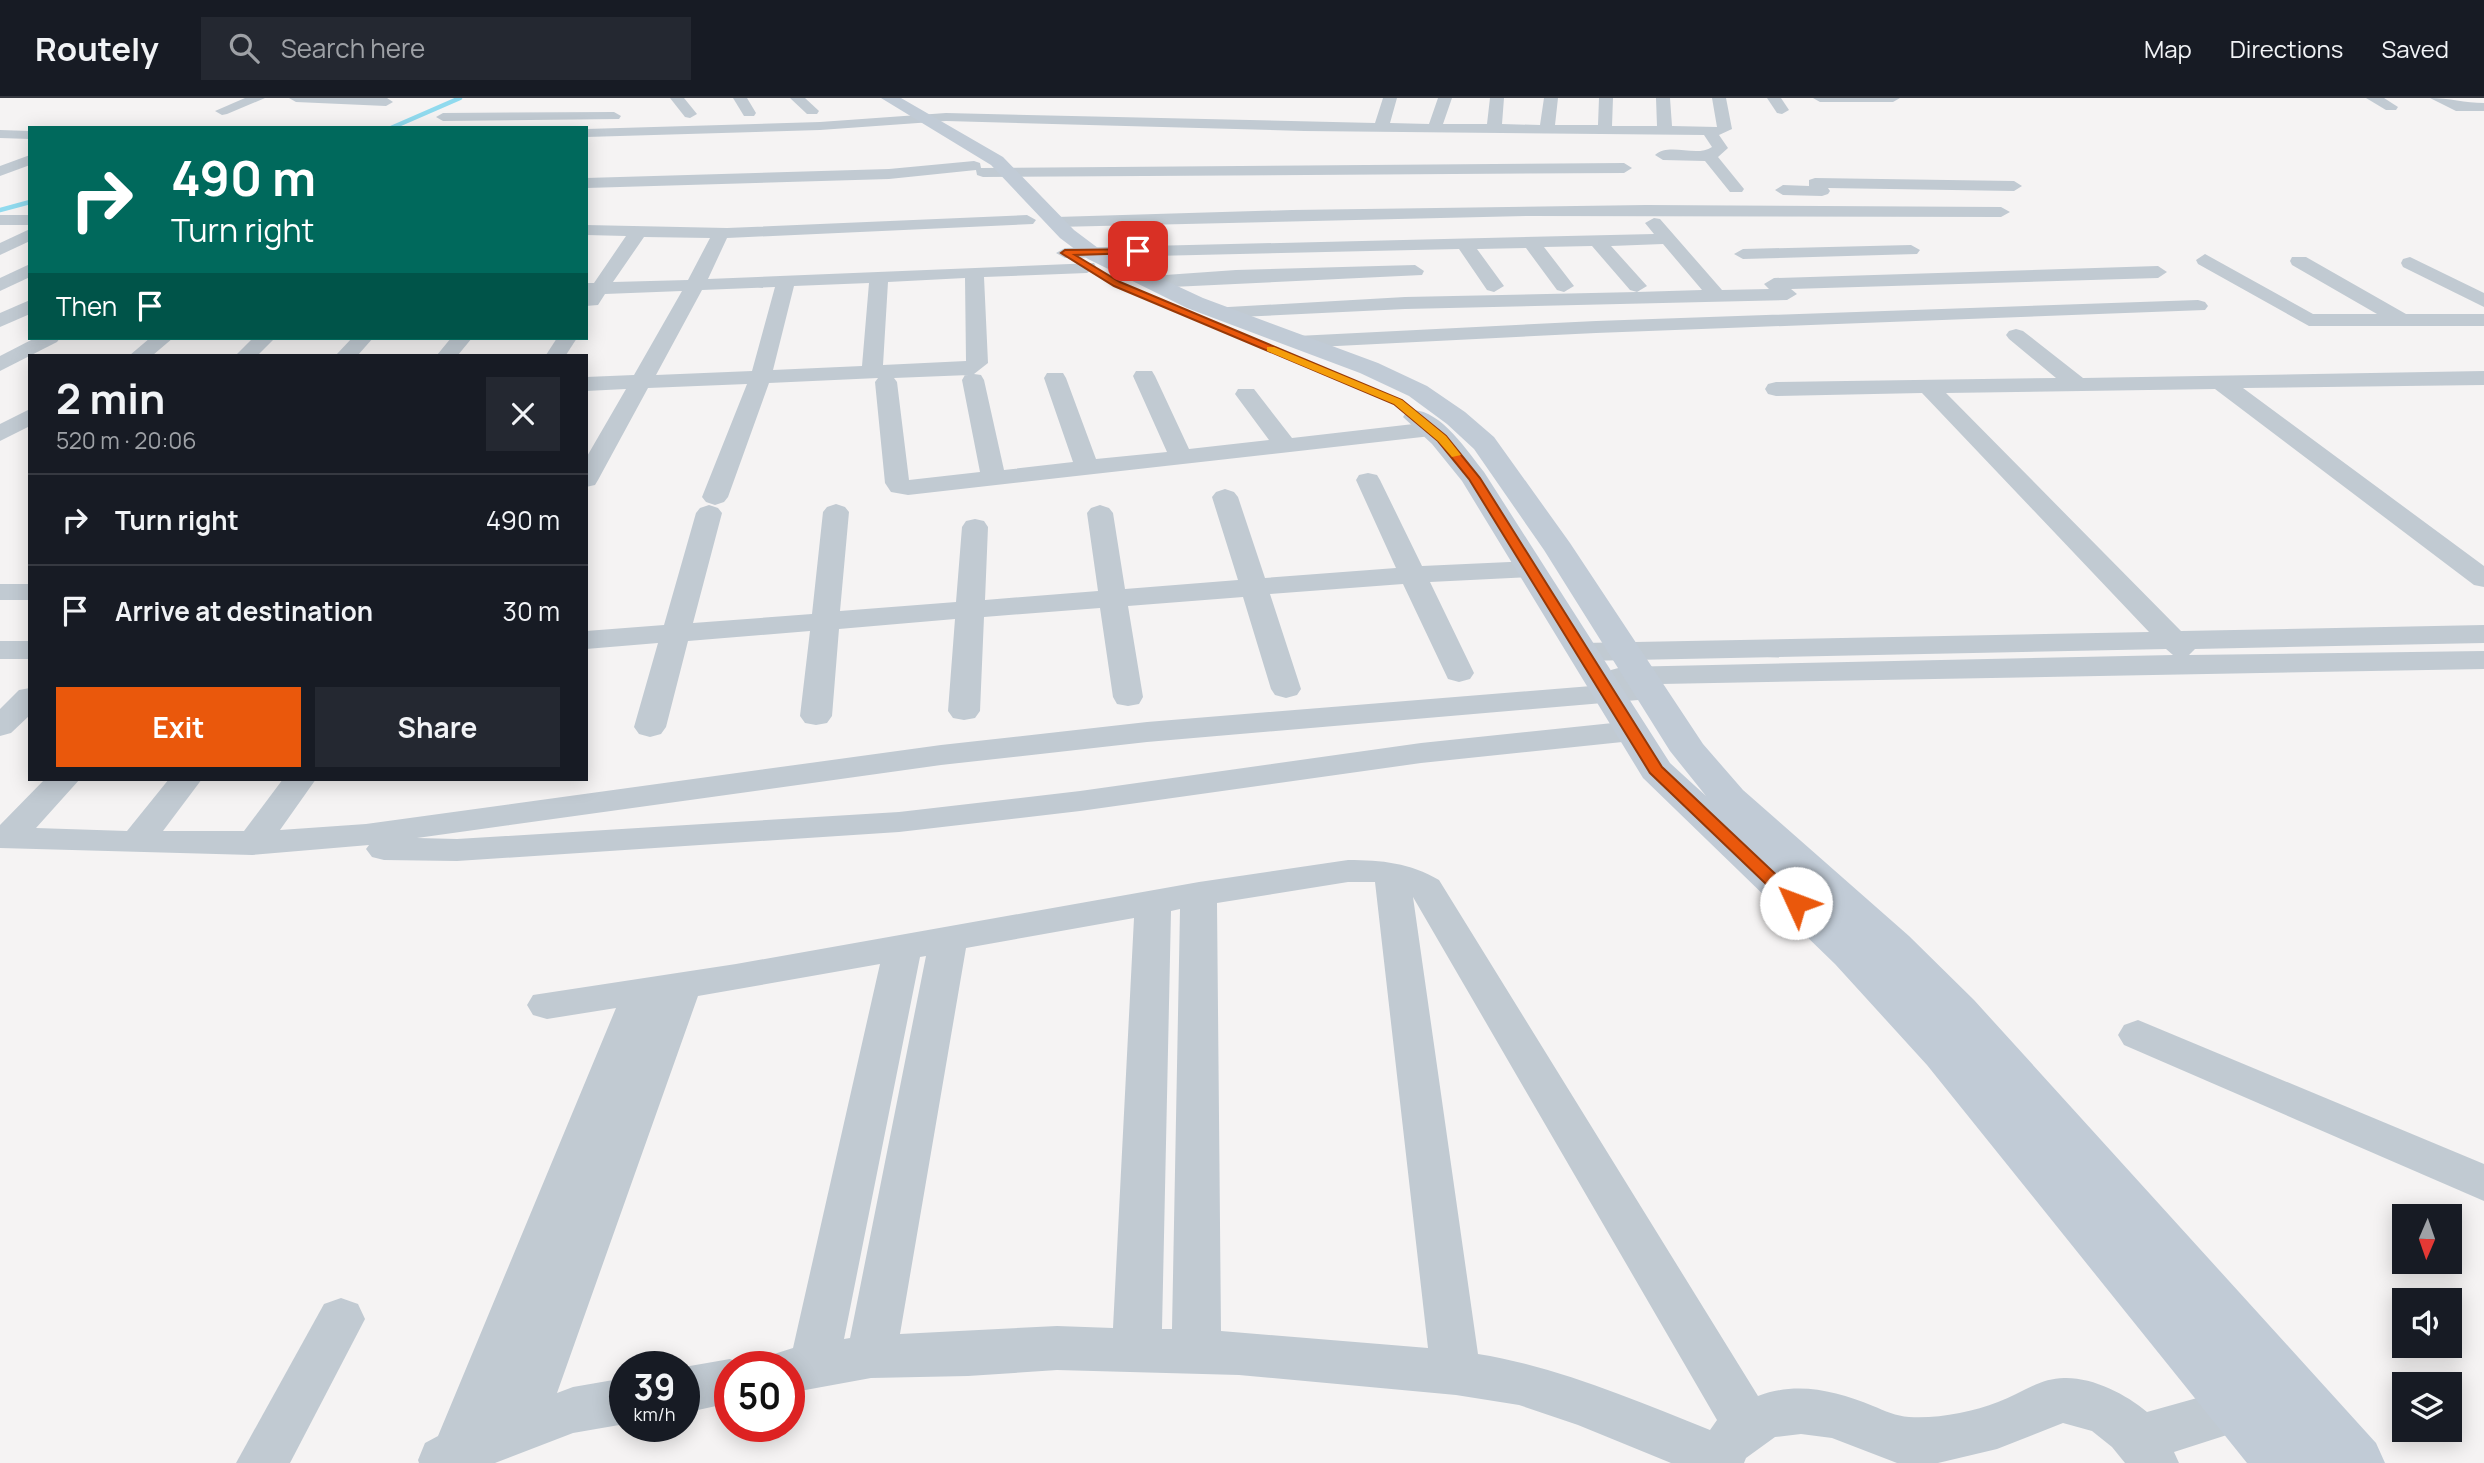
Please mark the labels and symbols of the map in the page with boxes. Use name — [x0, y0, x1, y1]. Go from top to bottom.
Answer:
pin — [1108, 221, 1168, 281]
position arrow — [1759, 866, 1833, 940]
north arrow — [2392, 1204, 2462, 1274]
speed limit sign: 50 — [714, 1351, 805, 1442]

